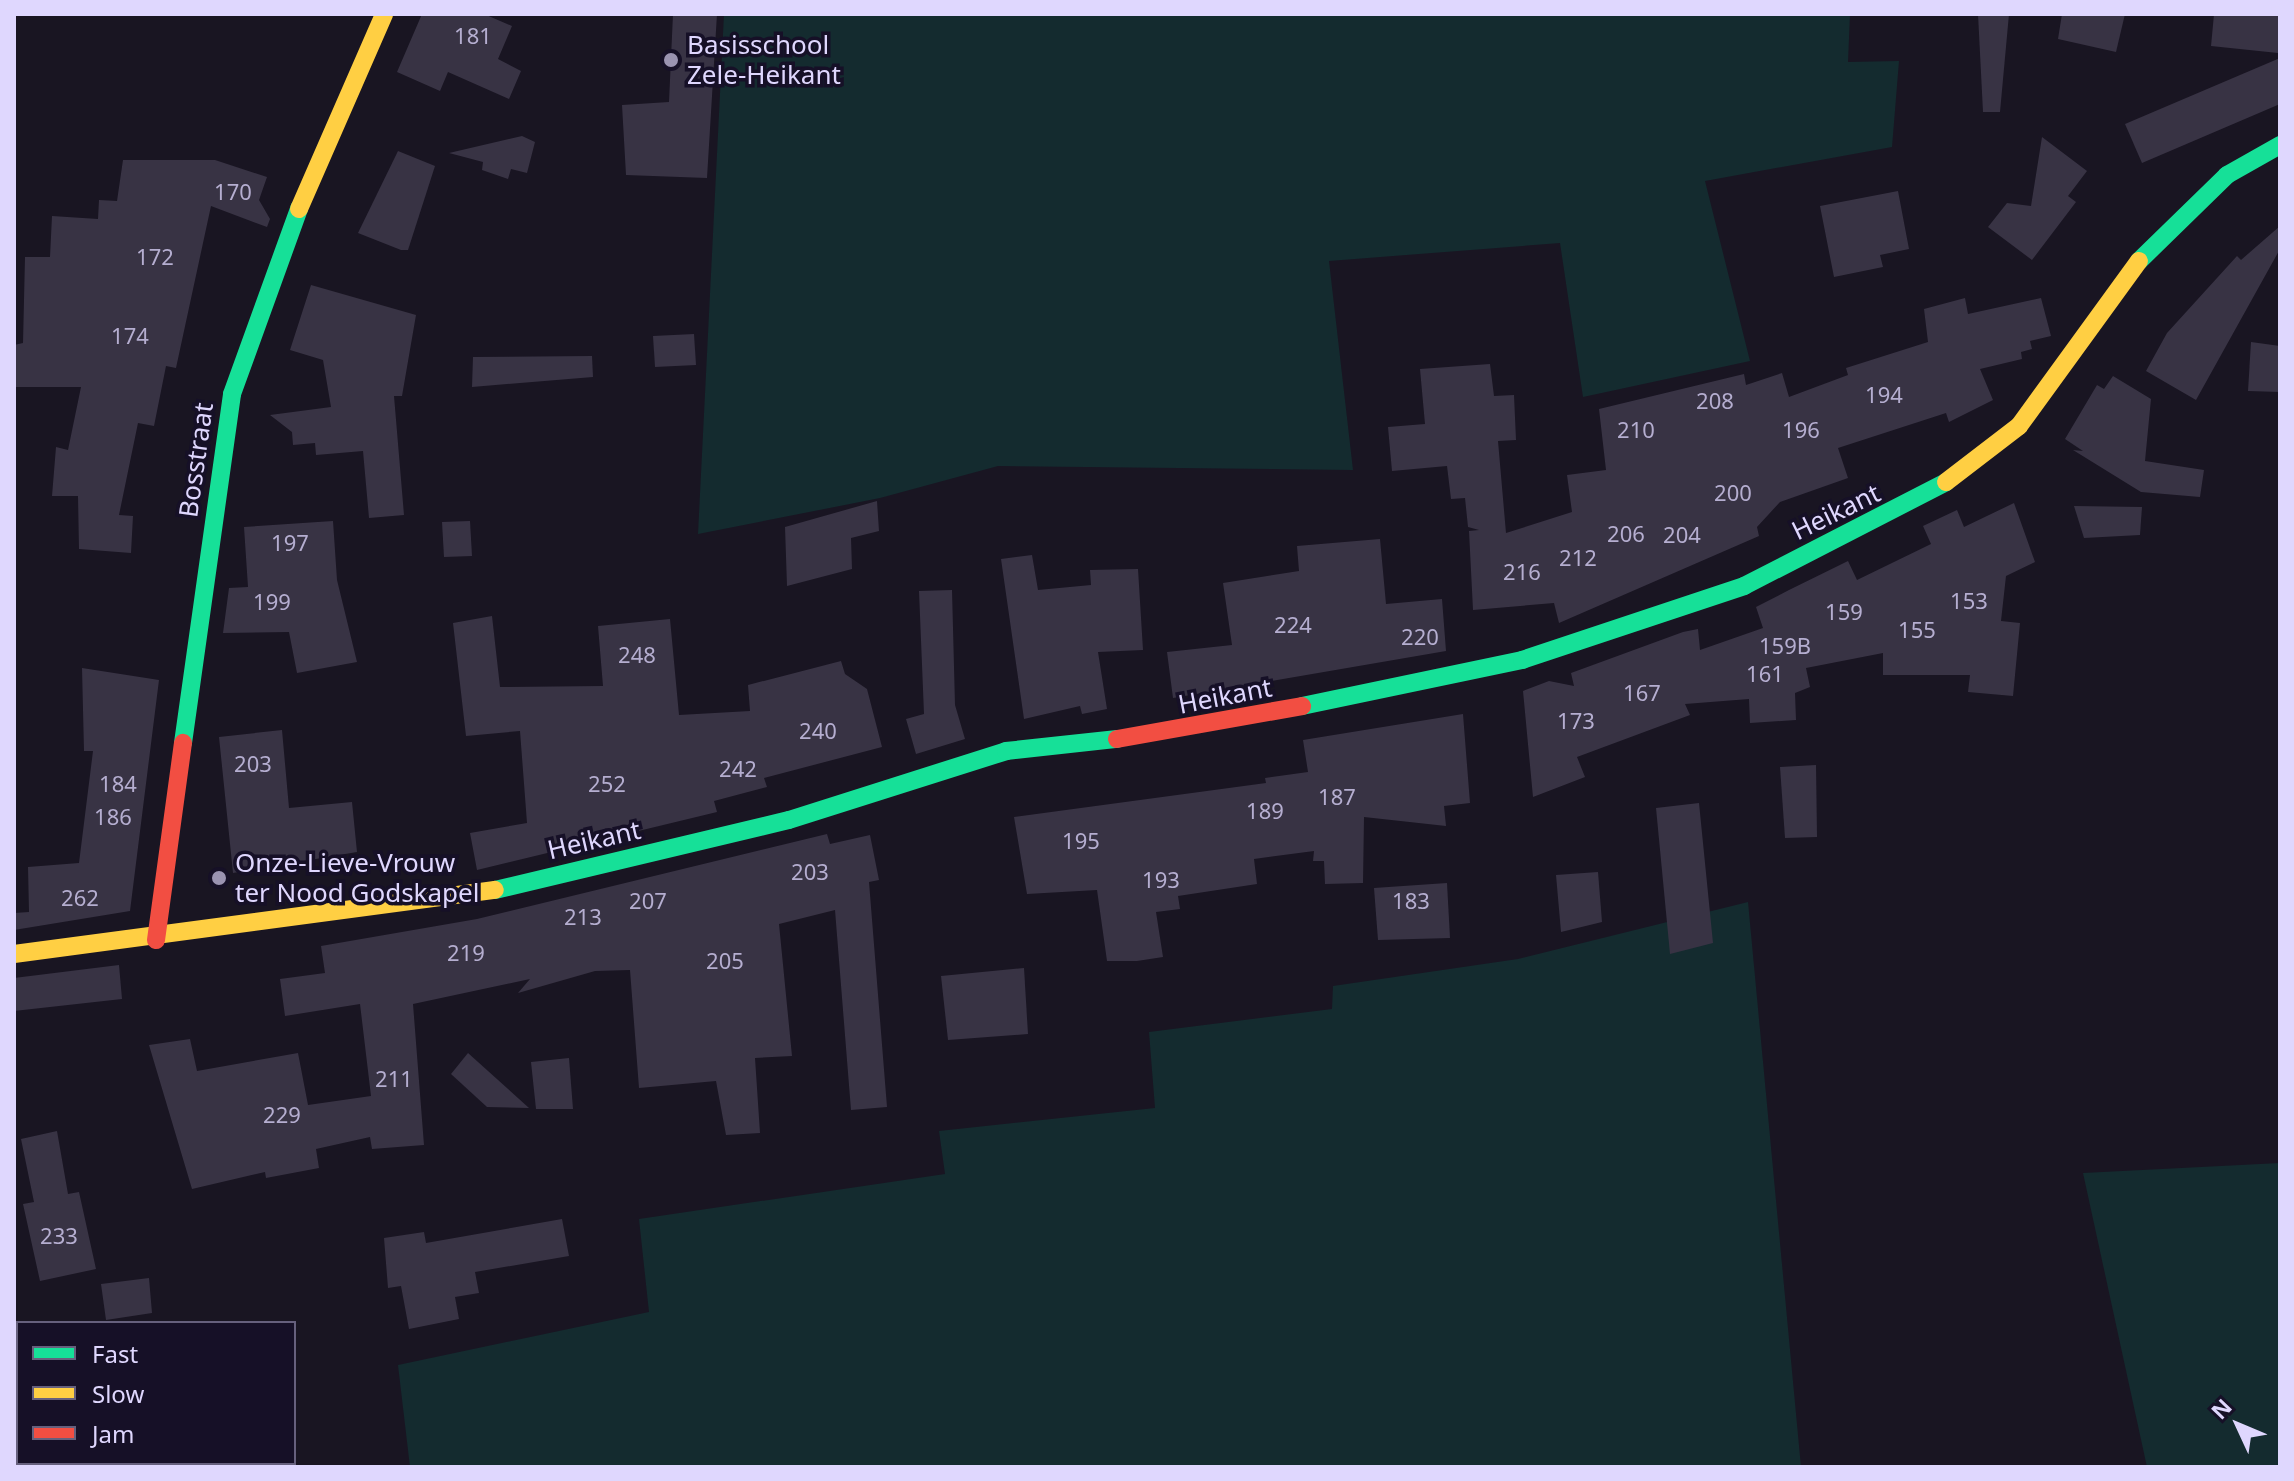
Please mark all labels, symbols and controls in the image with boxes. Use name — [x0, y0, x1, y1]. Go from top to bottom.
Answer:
house number: 181 — [454, 23, 492, 49]
place label: Basisschool Zele-Heikant — [687, 29, 841, 90]
marker: Basisschool Zele-Heikant — [662, 51, 680, 69]
house number: 170 — [214, 179, 252, 205]
house number: 172 — [136, 244, 174, 270]
house number: 174 — [111, 323, 149, 349]
house number: 194 — [1865, 382, 1903, 408]
house number: 208 — [1696, 388, 1734, 414]
street label: Bosstraat — [173, 401, 219, 519]
house number: 210 — [1617, 417, 1655, 443]
house number: 196 — [1782, 417, 1820, 443]
street label: Heikant — [1787, 477, 1885, 547]
house number: 200 — [1714, 480, 1752, 506]
house number: 206 — [1607, 521, 1645, 547]
house number: 204 — [1663, 522, 1701, 548]
house number: 197 — [271, 530, 309, 556]
house number: 212 — [1559, 545, 1597, 571]
house number: 216 — [1503, 559, 1541, 585]
house number: 153 — [1950, 588, 1988, 614]
house number: 199 — [253, 589, 291, 615]
house number: 159 — [1825, 599, 1863, 625]
house number: 224 — [1274, 612, 1312, 638]
house number: 155 — [1898, 617, 1936, 643]
house number: 220 — [1401, 624, 1439, 650]
house number: 159B — [1759, 633, 1811, 659]
house number: 248 — [618, 642, 656, 668]
house number: 161 — [1746, 661, 1784, 687]
street label: Heikant — [1176, 672, 1274, 720]
house number: 167 — [1623, 680, 1661, 706]
house number: 173 — [1557, 708, 1595, 734]
house number: 240 — [799, 718, 837, 744]
house number: 203 — [234, 751, 272, 777]
house number: 242 — [719, 756, 757, 782]
house number: 184 — [99, 771, 137, 797]
house number: 252 — [588, 771, 626, 797]
house number: 187 — [1318, 784, 1356, 810]
house number: 189 — [1246, 798, 1284, 824]
house number: 186 — [94, 804, 132, 830]
street label: Heikant — [544, 814, 644, 866]
house number: 195 — [1062, 828, 1100, 854]
place label: Onze-Lieve-Vrouw ter Nood Godskapel — [235, 847, 479, 908]
house number: 203 — [791, 859, 829, 885]
house number: 193 — [1142, 867, 1180, 893]
marker: Onze-Lieve-Vrouw ter Nood Godskapel — [210, 869, 228, 887]
house number: 262 — [61, 885, 99, 911]
house number: 207 — [629, 888, 667, 914]
house number: 183 — [1392, 888, 1430, 914]
house number: 213 — [564, 904, 602, 930]
house number: 219 — [447, 940, 485, 966]
house number: 205 — [706, 948, 744, 974]
house number: 211 — [375, 1066, 413, 1092]
house number: 229 — [263, 1102, 301, 1128]
house number: 233 — [40, 1223, 78, 1249]
legend — [16, 1321, 296, 1465]
text: Fast — [92, 1337, 138, 1370]
text: Slow — [92, 1377, 144, 1410]
north arrow — [2198, 1385, 2278, 1465]
text: N — [2204, 1391, 2238, 1425]
text: Jam — [92, 1417, 134, 1450]

